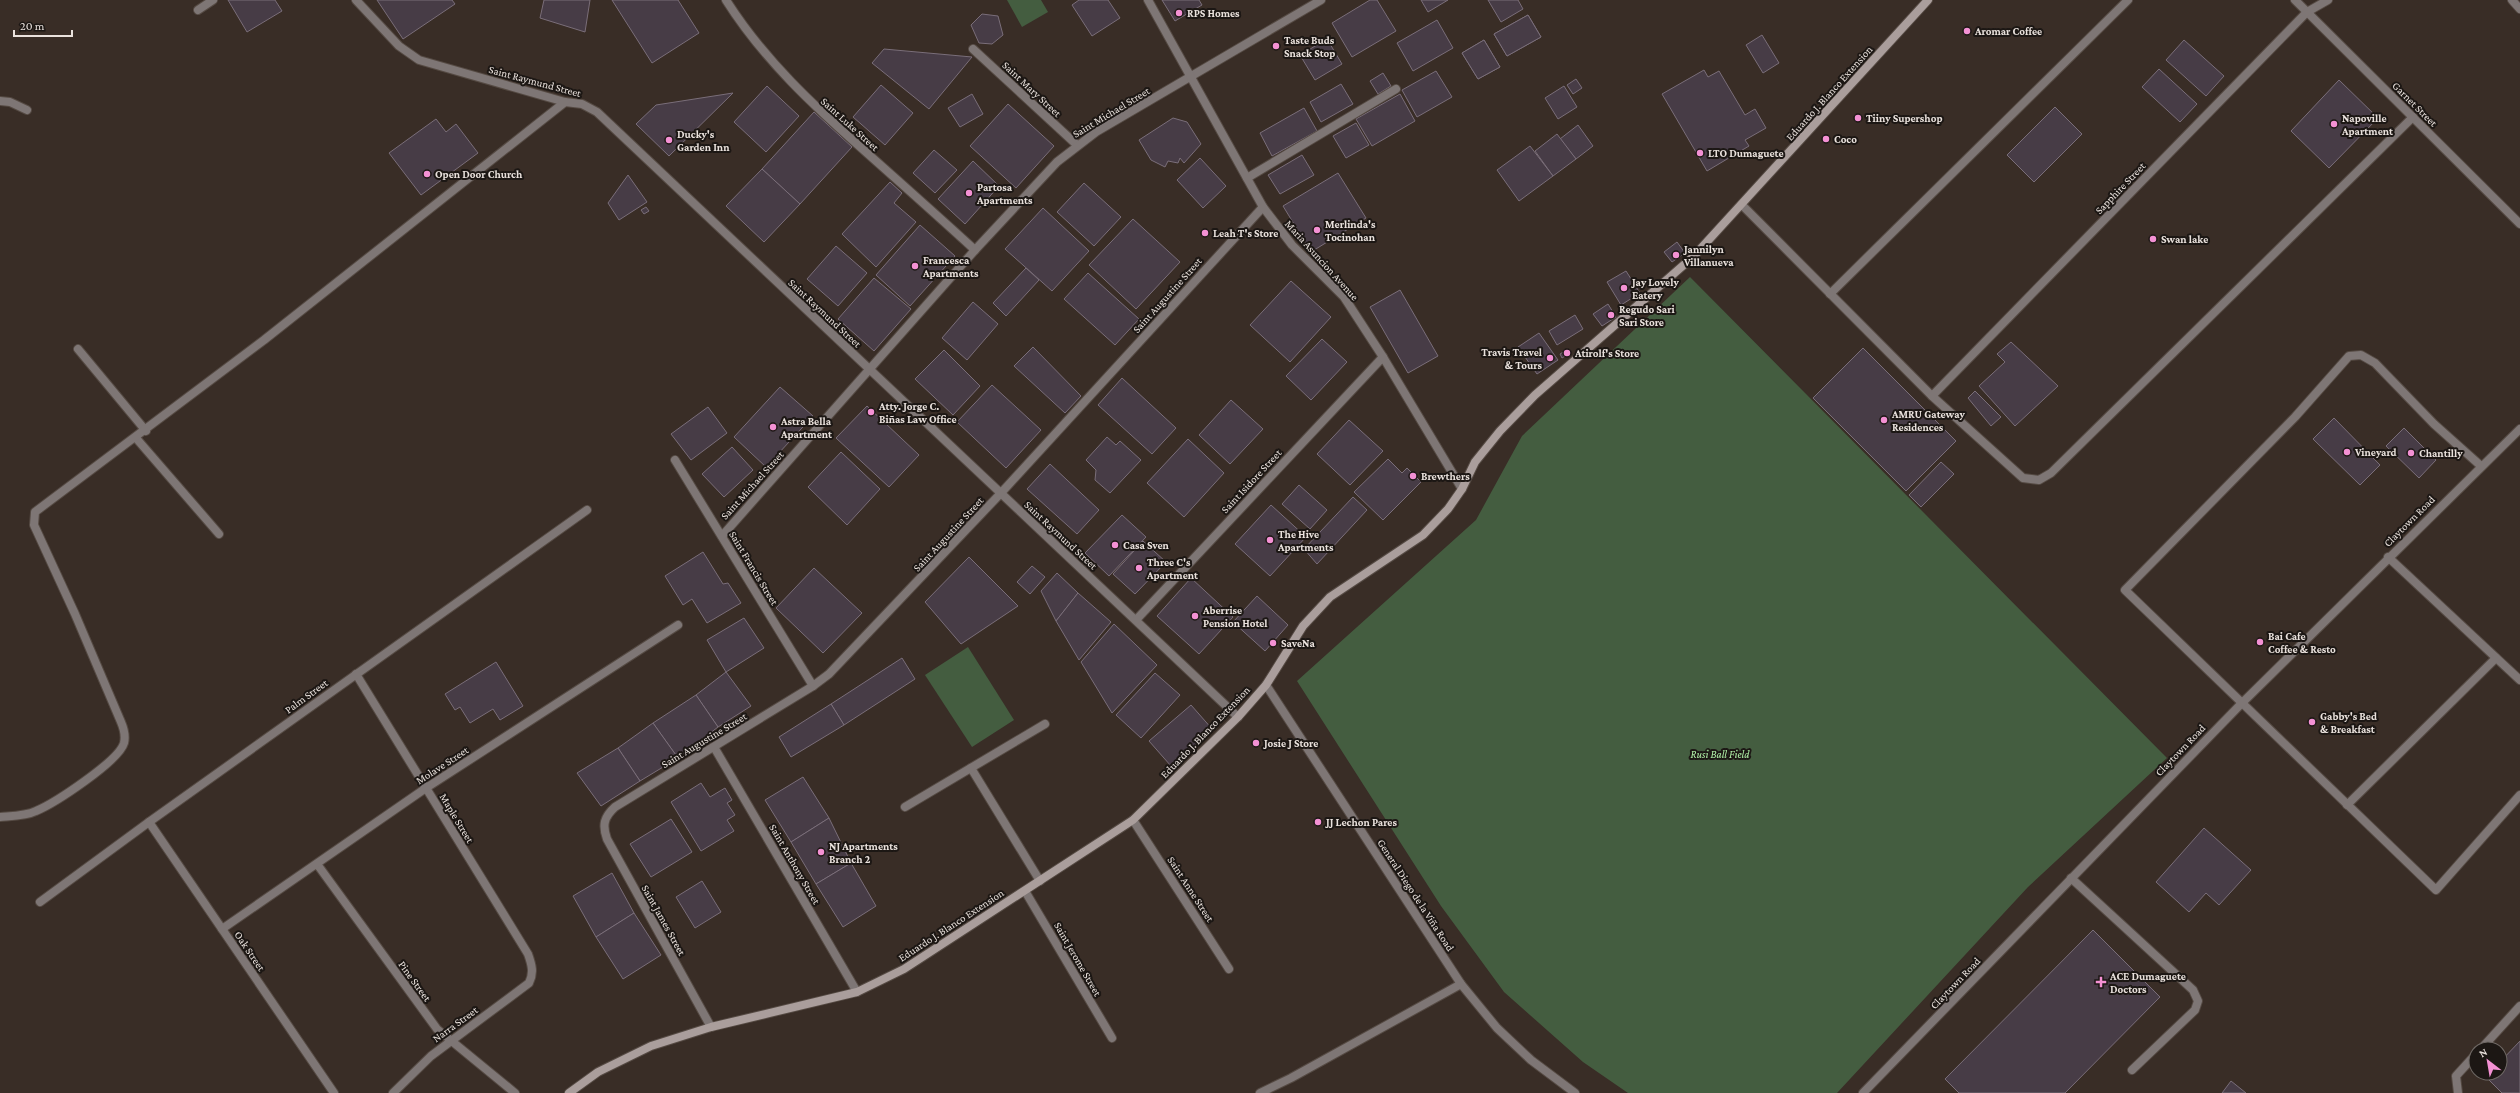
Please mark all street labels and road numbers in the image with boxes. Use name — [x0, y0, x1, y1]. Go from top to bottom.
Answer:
street label: Eduardo J. Blanco Extension — [1783, 43, 1875, 143]
street label: Saint Mary Street — [1000, 59, 1064, 120]
street label: Saint Raymund Street — [487, 63, 583, 100]
street label: Garnet Street — [2390, 79, 2440, 129]
street label: Saint Michael Street — [1070, 84, 1152, 140]
street label: Saint Luke Street — [819, 95, 882, 153]
street label: Sapphire Street — [2092, 160, 2149, 217]
street label: Maria Asuncion Avenue — [1283, 217, 1361, 303]
street label: Saint Augustine Street — [1130, 255, 1205, 336]
street label: Saint Raymund Street — [785, 276, 864, 351]
street label: Saint Isidore Street — [1218, 446, 1284, 515]
street label: Saint Michael Street — [718, 448, 786, 522]
street label: Claytown Road — [2381, 493, 2438, 550]
street label: Saint Augustine Street — [910, 494, 987, 574]
street label: Saint Raymund Street — [1021, 498, 1100, 573]
street label: Saint Francis Street — [727, 529, 781, 608]
street label: Palm Street — [282, 676, 330, 716]
street label: Eduardo J. Blanco Extension — [1158, 683, 1253, 781]
street label: Saint Augustine Street — [659, 710, 750, 771]
street label: Claytown Road — [2152, 722, 2208, 779]
street label: Molave Street — [414, 743, 471, 786]
street label: Maple Street — [437, 791, 477, 846]
street label: Saint Anthony Street — [766, 822, 823, 907]
street label: General Diego de la Viña Road — [1374, 837, 1457, 954]
street label: Saint Anne Street — [1165, 854, 1217, 924]
street label: Saint James Street — [639, 883, 689, 958]
street label: Eduardo J. Blanco Extension — [896, 886, 1007, 964]
street label: Saint Jerome Street — [1051, 920, 1104, 999]
street label: Oak Street — [232, 929, 268, 974]
street label: Claytown Road — [1927, 955, 1983, 1012]
street label: Pine Street — [396, 958, 434, 1004]
street label: Narra Street — [430, 1003, 480, 1044]

